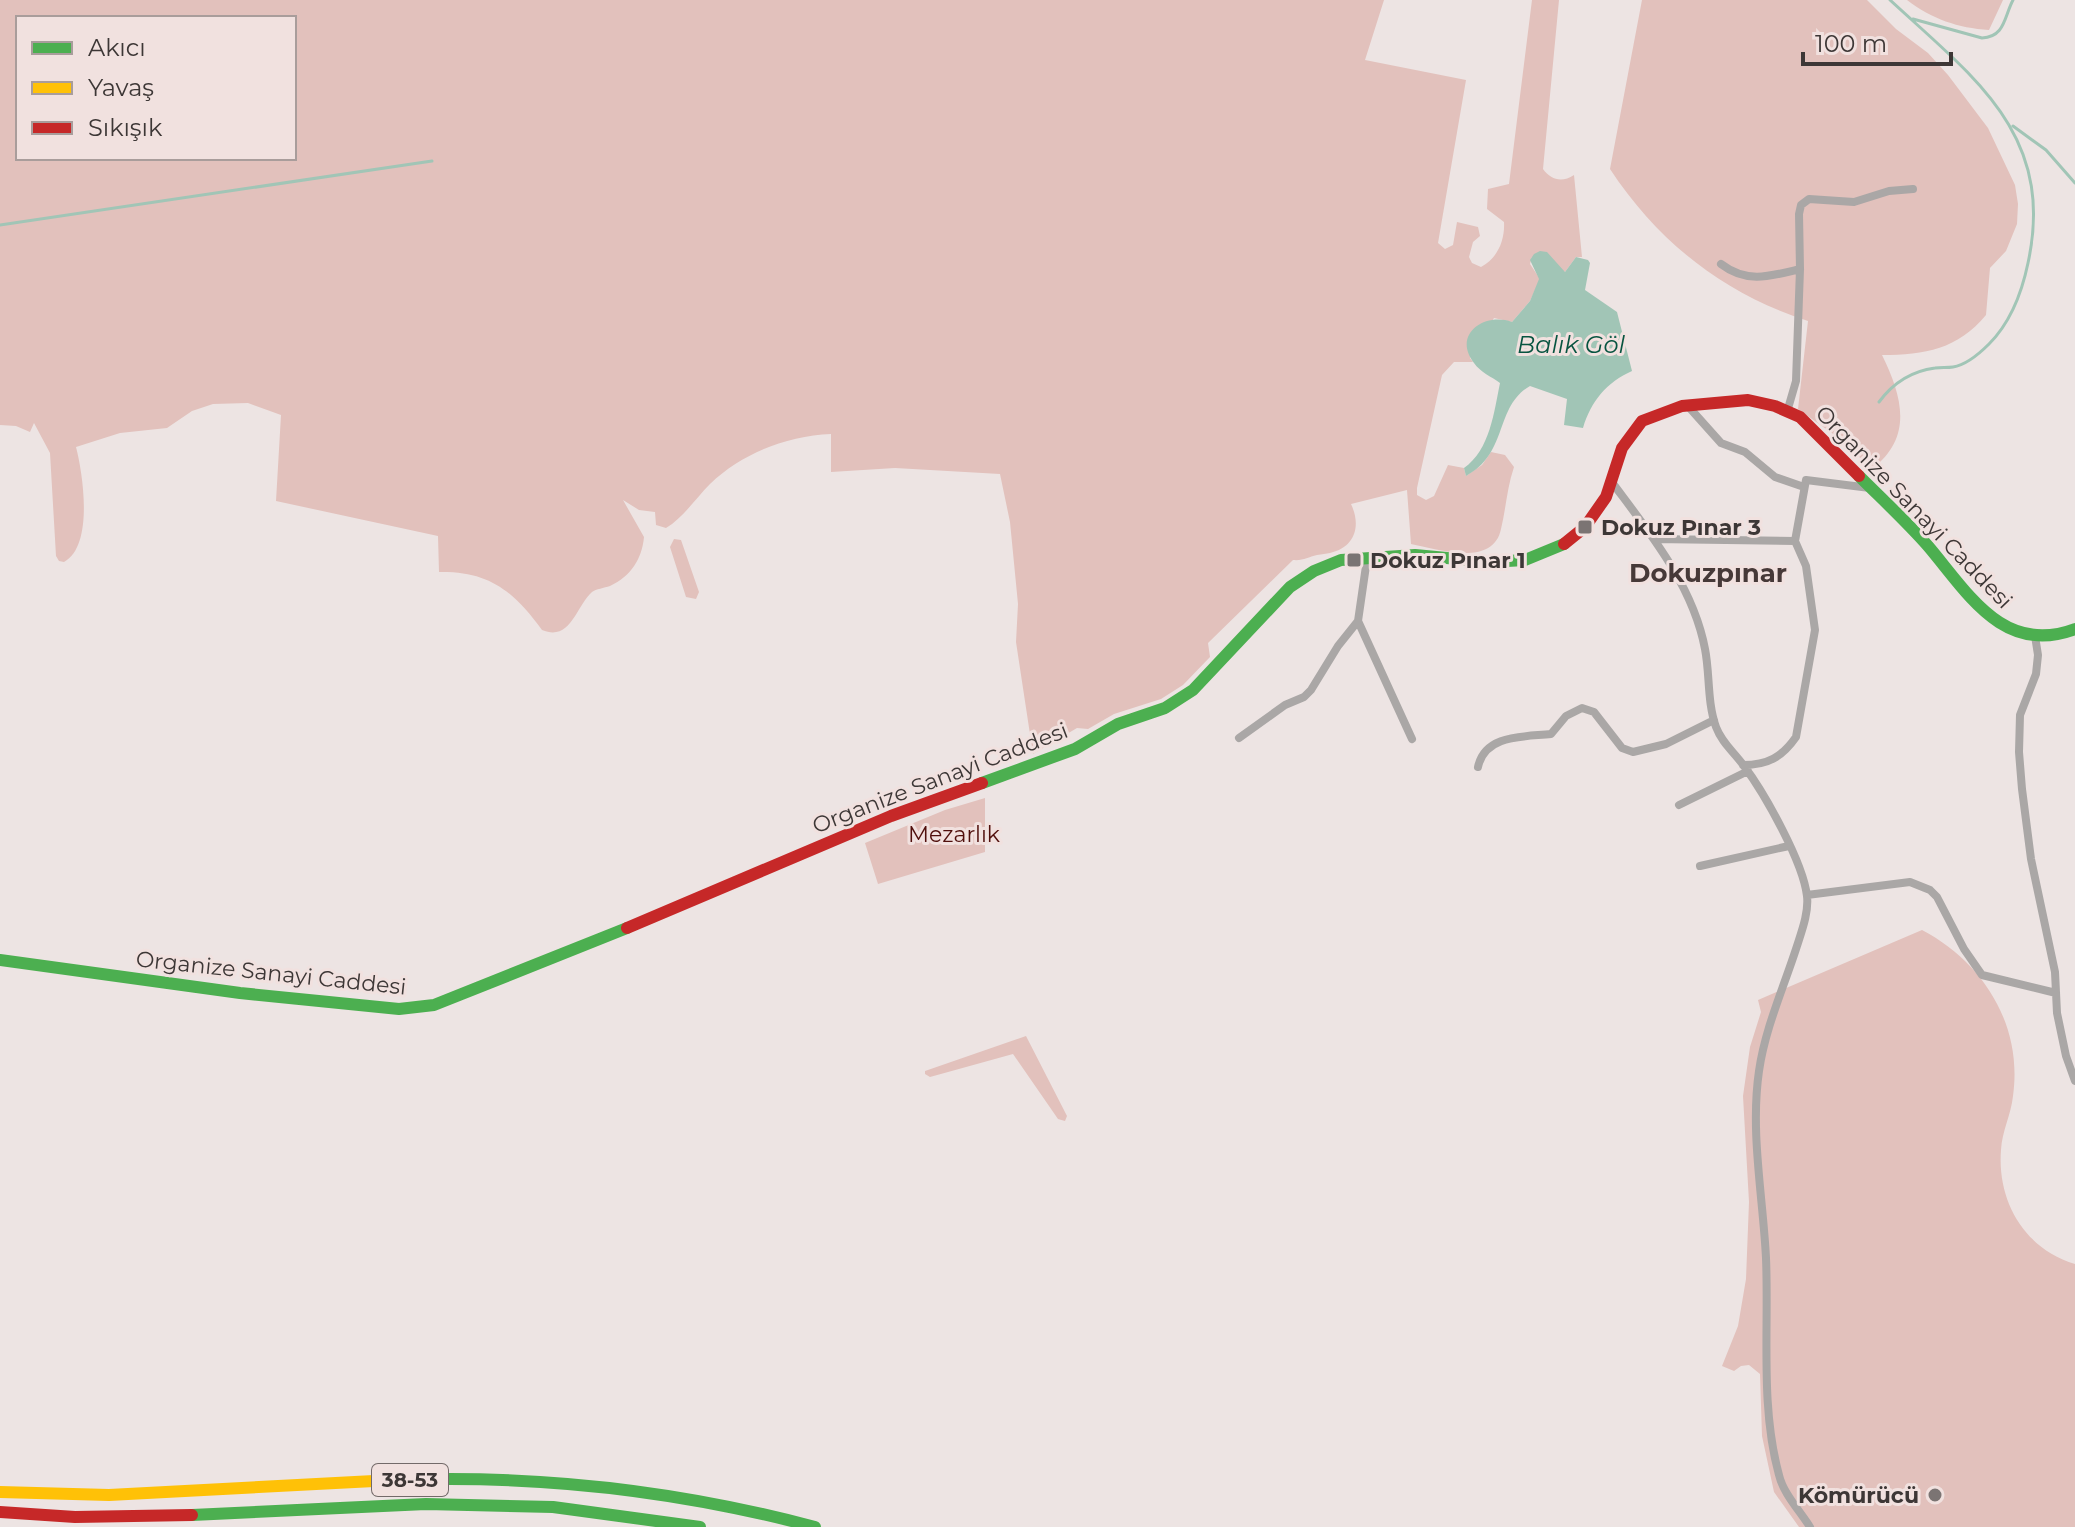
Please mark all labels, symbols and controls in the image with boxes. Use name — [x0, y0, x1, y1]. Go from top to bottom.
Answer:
legend — [16, 16, 296, 160]
scale bar — [1803, 16, 1951, 66]
text: 100 m — [1815, 29, 1887, 58]
text: Akıcı — [88, 33, 146, 62]
text: Yavaş — [88, 73, 154, 102]
text: Sıkışık — [88, 113, 163, 142]
water label: Balık Göl — [1517, 330, 1625, 359]
street label: Organize Sanayi Caddesi — [1810, 400, 2018, 614]
place label: Dokuz Pınar 3 — [1601, 514, 1761, 541]
marker: Dokuz Pınar 3 — [1576, 518, 1594, 536]
place label: Dokuz Pınar 1 — [1370, 547, 1526, 574]
marker: Dokuz Pınar 1 — [1345, 551, 1363, 569]
district label: Dokuzpınar — [1629, 557, 1787, 589]
street label: Organize Sanayi Caddesi — [808, 717, 1072, 839]
park label: Mezarlık — [908, 821, 1001, 848]
street label: Organize Sanayi Caddesi — [134, 945, 408, 1001]
road number: 38-53 — [372, 1464, 448, 1496]
place label: Kömürücü — [1798, 1482, 1919, 1509]
marker: Kömürücü — [1926, 1486, 1944, 1504]

